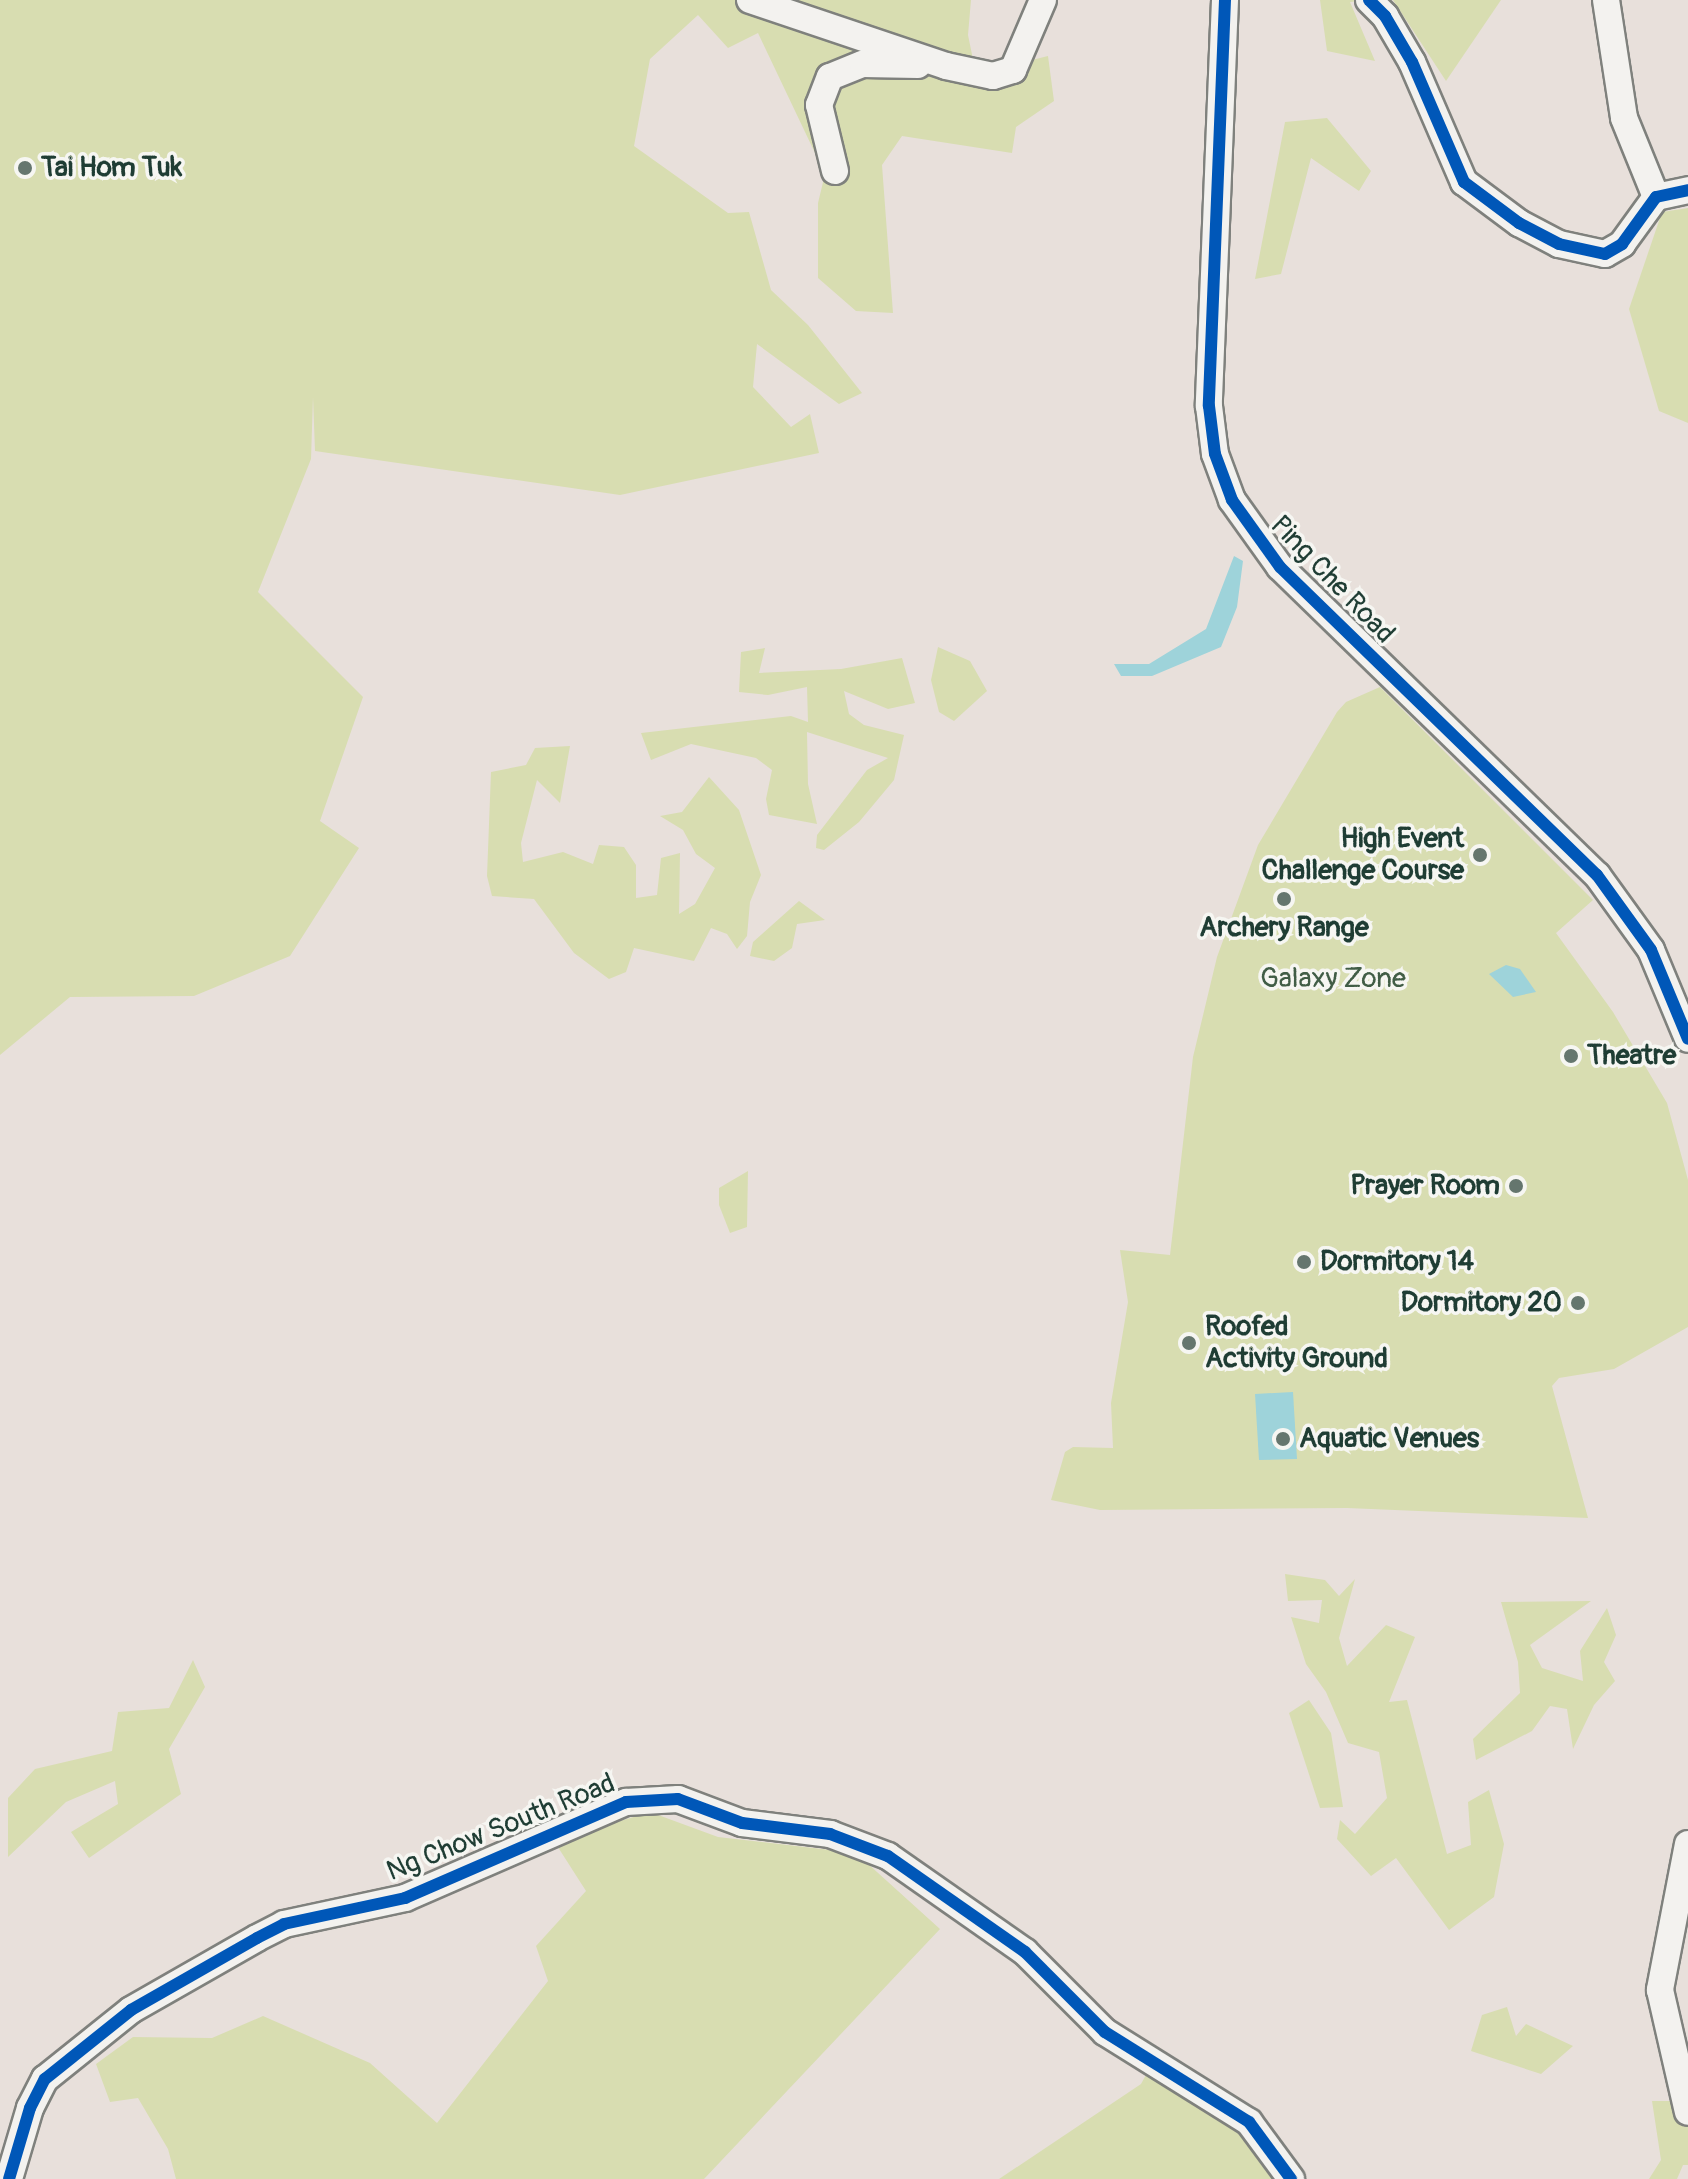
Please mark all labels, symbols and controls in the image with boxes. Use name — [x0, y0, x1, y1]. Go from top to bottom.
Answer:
place label: Tai Hom Tuk — [41, 151, 182, 185]
marker: Tai Hom Tuk — [16, 159, 34, 177]
street label: Ping Che Road — [1263, 509, 1401, 651]
place label: High Event Challenge Course — [1261, 822, 1464, 888]
marker: High Event Challenge Course — [1471, 846, 1489, 864]
marker: Archery Range — [1275, 890, 1293, 908]
place label: Archery Range — [1199, 911, 1369, 945]
park label: Galaxy Zone — [1260, 962, 1406, 996]
place label: Theatre — [1587, 1039, 1676, 1073]
marker: Theatre — [1562, 1047, 1580, 1065]
place label: Prayer Room — [1350, 1169, 1500, 1203]
marker: Prayer Room — [1507, 1177, 1525, 1195]
place label: Dormitory 14 — [1320, 1245, 1474, 1279]
marker: Dormitory 14 — [1295, 1253, 1313, 1271]
place label: Dormitory 20 — [1400, 1286, 1562, 1320]
marker: Dormitory 20 — [1569, 1294, 1587, 1312]
place label: Roofed Activity Ground — [1205, 1310, 1388, 1376]
marker: Roofed Activity Ground — [1180, 1334, 1198, 1352]
place label: Aquatic Venues — [1299, 1422, 1479, 1456]
marker: Aquatic Venues — [1274, 1430, 1292, 1448]
street label: Ng Chow South Road — [382, 1767, 620, 1889]

